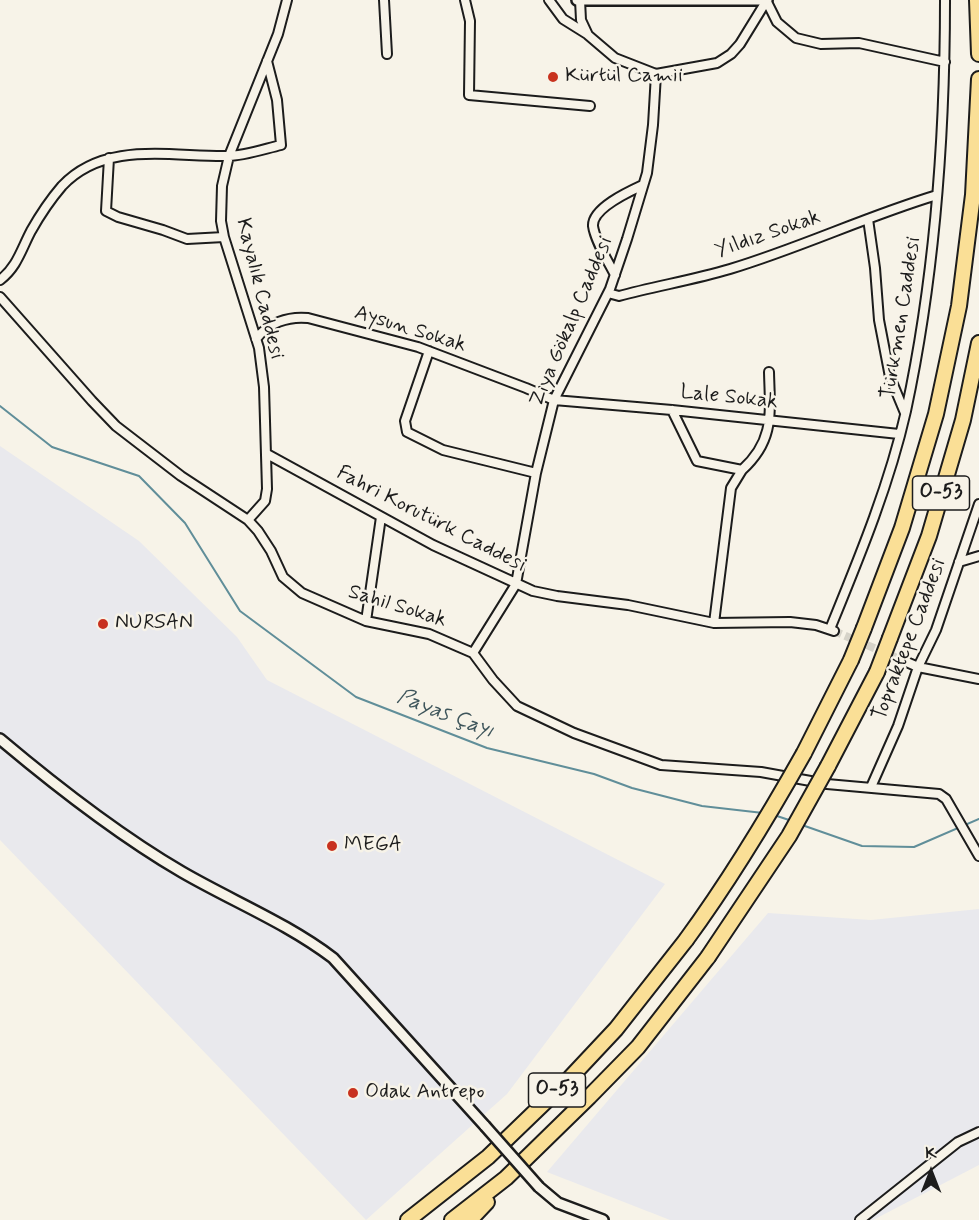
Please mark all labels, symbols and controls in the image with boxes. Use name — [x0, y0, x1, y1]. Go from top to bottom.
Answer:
place label: Kürtül Camii — [565, 64, 683, 90]
marker: Kürtül Camii — [546, 70, 560, 84]
street label: Yıldız Sokak — [712, 205, 824, 265]
street label: Kayalık Caddesi — [229, 216, 289, 362]
street label: Ziya Gökalp Caddesi — [525, 233, 619, 411]
street label: Türkmen Caddesi — [877, 235, 927, 401]
street label: Aysun Sokak — [351, 301, 469, 359]
street label: Lale Sokak — [679, 380, 779, 416]
street label: Fahri Korutürk Caddesi — [332, 461, 530, 579]
road number: O-53 — [912, 476, 970, 510]
street label: Topraktepe Caddesi — [868, 556, 952, 724]
street label: Sahil Sokak — [345, 580, 449, 634]
place label: NURSAN — [115, 611, 193, 637]
marker: NURSAN — [96, 617, 110, 631]
water label: Payas Çayı — [393, 684, 497, 746]
place label: MEGA — [344, 833, 402, 859]
marker: MEGA — [325, 839, 339, 853]
road number: O-53 — [528, 1073, 586, 1107]
place label: Odak Antrepo — [365, 1080, 485, 1106]
marker: Odak Antrepo — [346, 1086, 360, 1100]
north arrow — [901, 1142, 961, 1202]
text: K — [925, 1143, 937, 1164]

